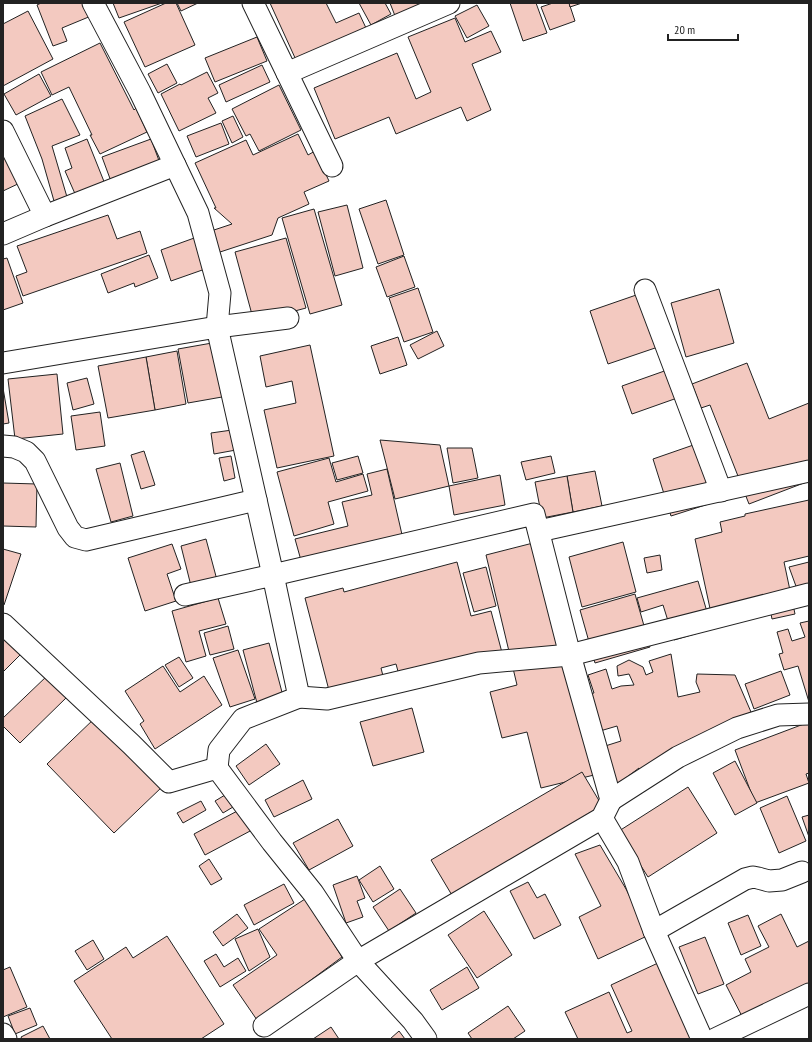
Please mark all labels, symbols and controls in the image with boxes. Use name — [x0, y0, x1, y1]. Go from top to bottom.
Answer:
scale bar — [668, 16, 738, 42]
text: 20 m — [674, 22, 695, 37]

